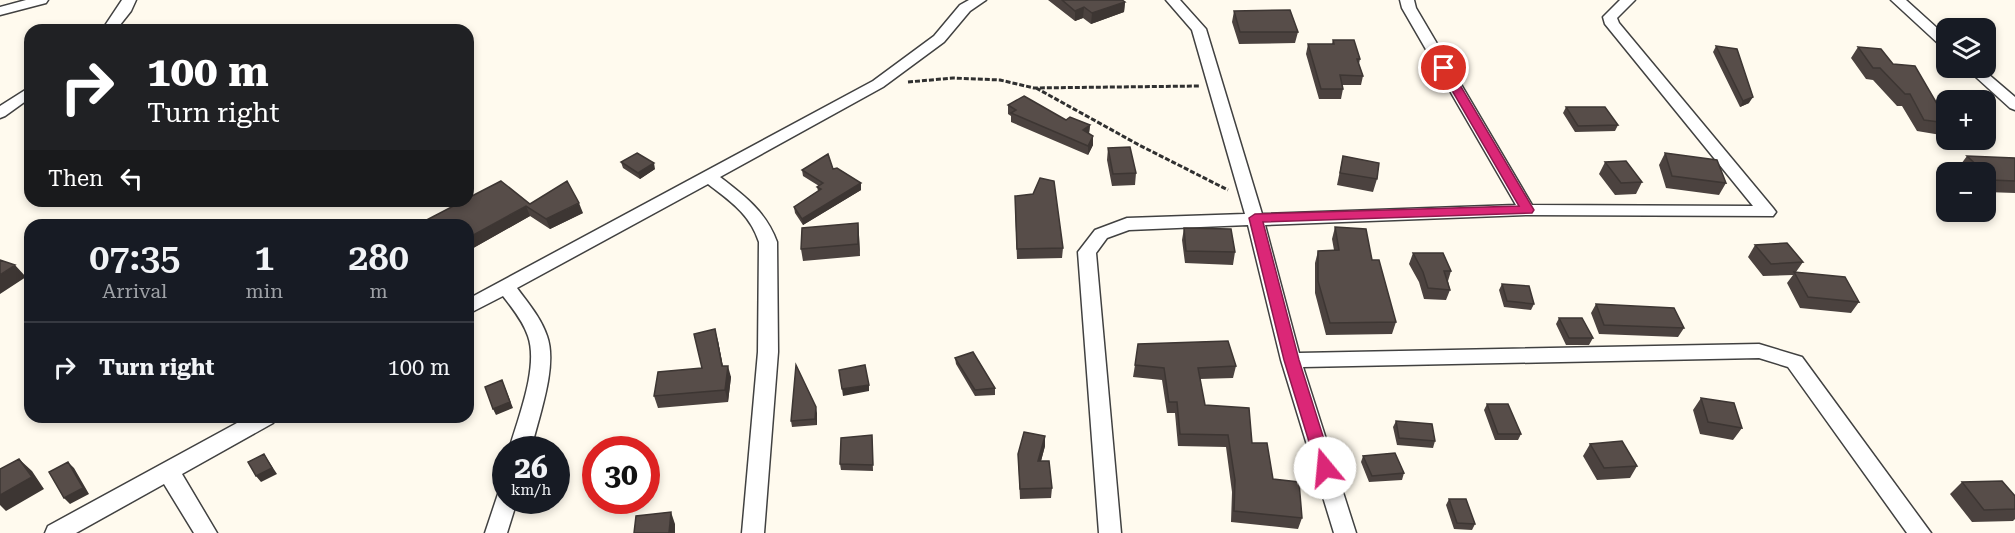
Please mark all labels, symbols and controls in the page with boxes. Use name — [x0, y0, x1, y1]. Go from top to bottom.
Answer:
map controls — [1936, 18, 1996, 222]
button: layers — [1936, 18, 1996, 78]
pin — [1418, 42, 1469, 93]
text: 100 m — [147, 47, 269, 96]
icon: right — [48, 48, 126, 126]
icon: arrive — [1427, 51, 1460, 84]
button: + — [1936, 90, 1996, 150]
text: Turn right — [147, 97, 280, 129]
icon: left — [115, 162, 148, 195]
button: − — [1936, 162, 1996, 222]
text: Then — [48, 166, 103, 191]
text: 07:35 — [89, 237, 180, 279]
text: 1 — [254, 237, 274, 279]
text: 280 — [348, 237, 409, 279]
text: Arrival — [102, 279, 167, 303]
text: min — [246, 279, 283, 303]
text: m — [369, 279, 388, 303]
icon: right — [48, 351, 81, 384]
text: Turn right — [99, 355, 214, 380]
text: 100 m — [387, 355, 450, 380]
speed limit sign: 30 — [582, 436, 660, 514]
position arrow — [1293, 436, 1357, 500]
text: 26 — [514, 450, 548, 485]
text: km/h — [511, 481, 551, 499]

